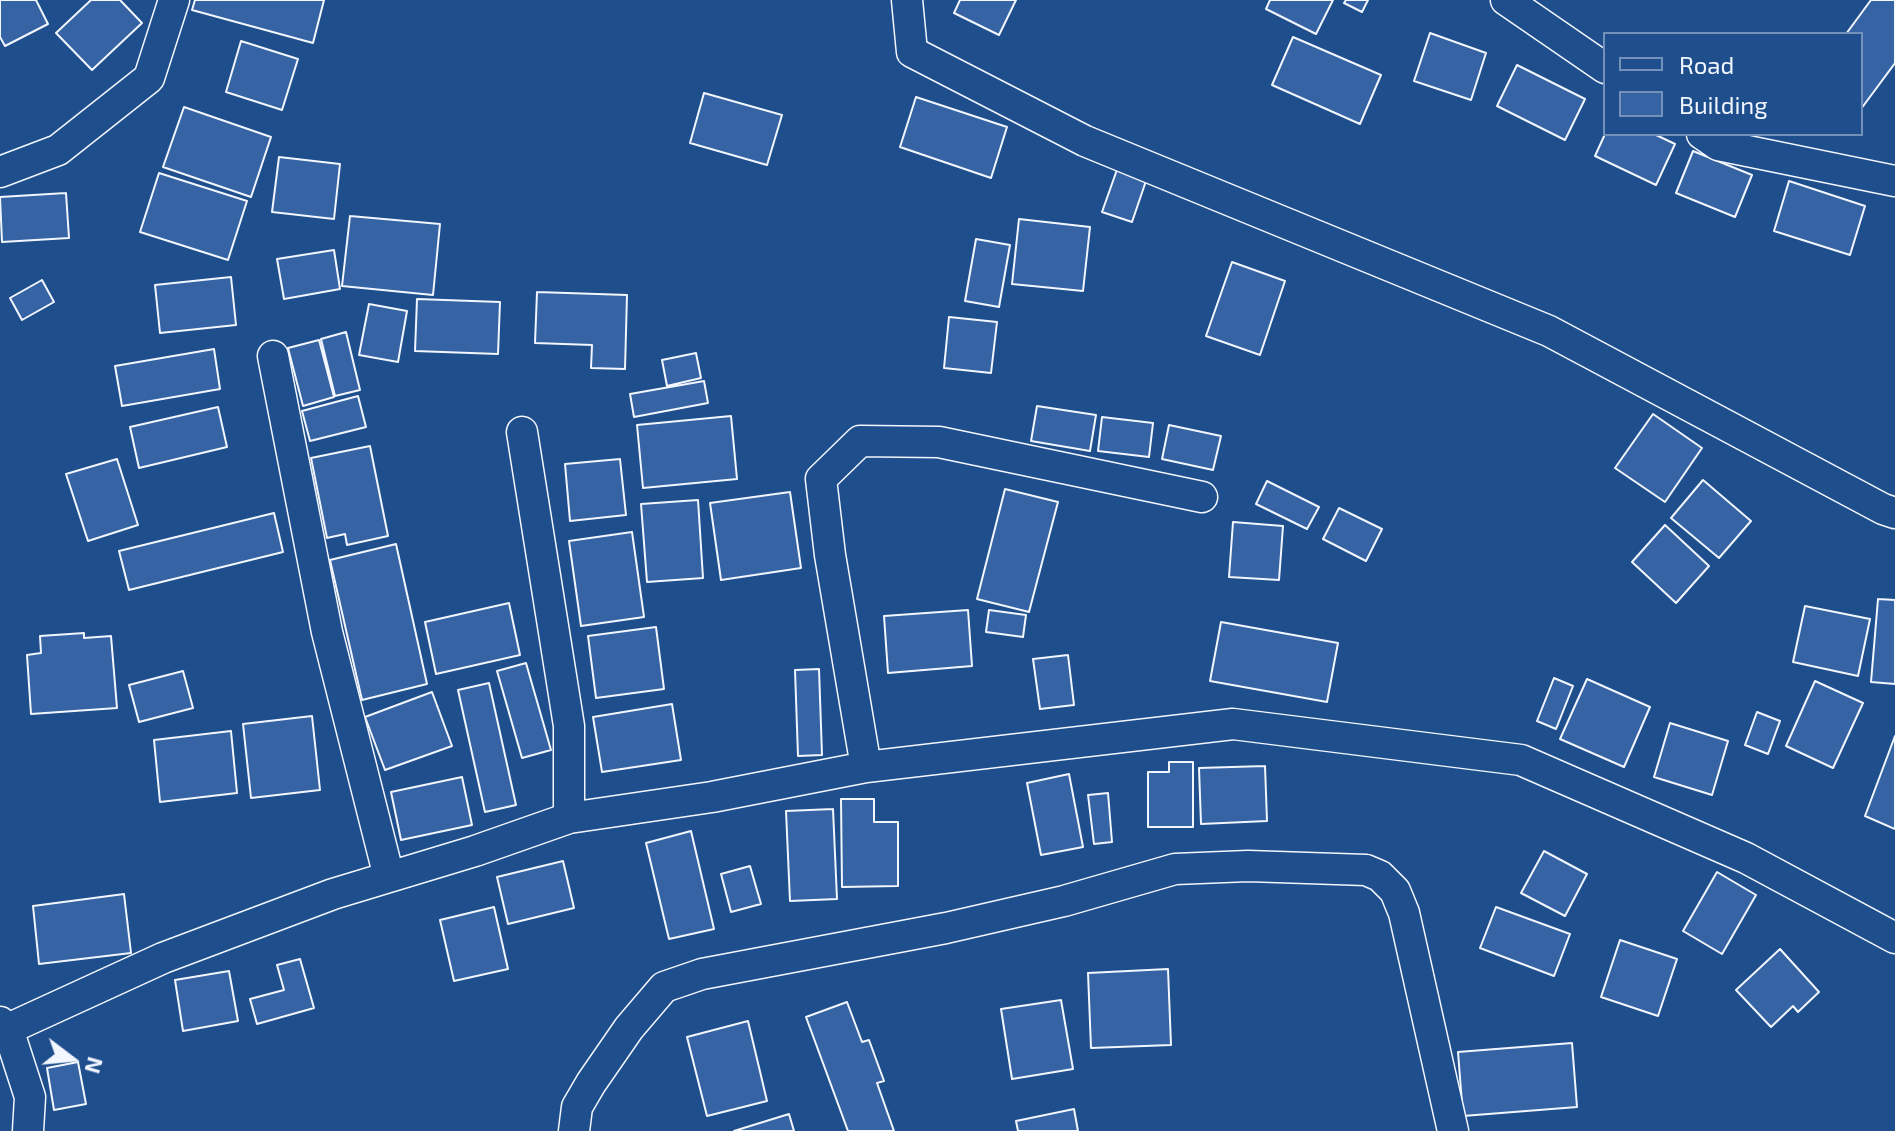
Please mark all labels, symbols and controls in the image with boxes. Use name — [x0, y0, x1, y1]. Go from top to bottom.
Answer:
legend — [1603, 32, 1863, 136]
text: Road — [1679, 50, 1734, 79]
text: Building — [1679, 90, 1768, 119]
north arrow — [32, 1019, 112, 1099]
text: N — [80, 1054, 110, 1077]

